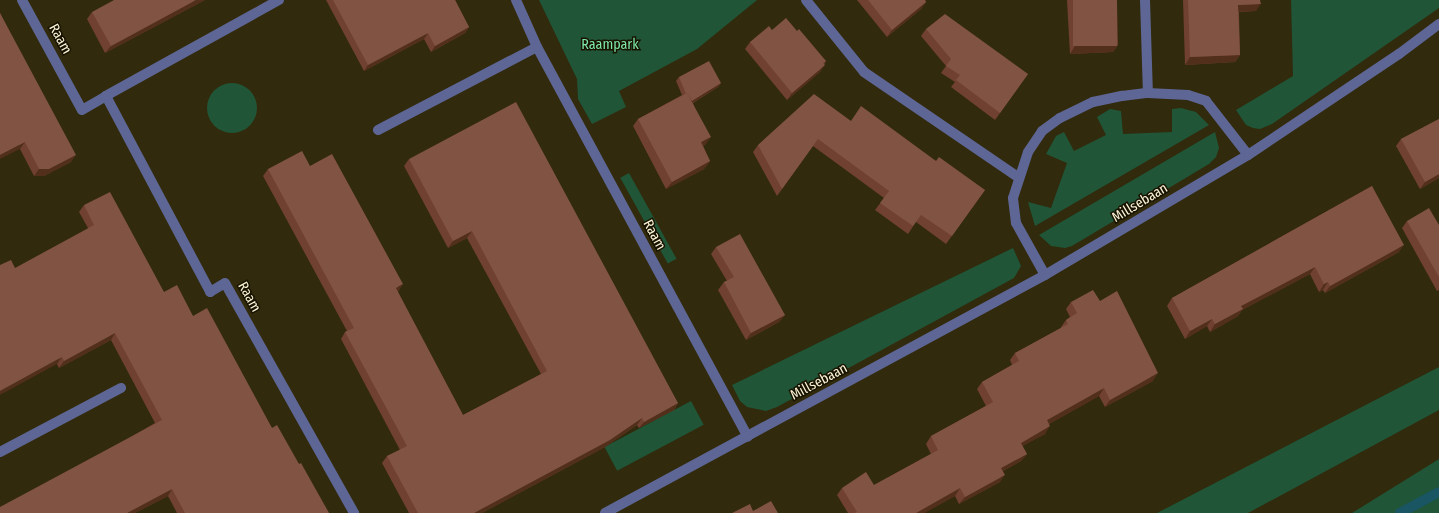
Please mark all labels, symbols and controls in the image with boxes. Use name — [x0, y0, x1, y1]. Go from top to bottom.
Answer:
street label: Raam — [45, 21, 75, 57]
park label: Raampark — [581, 37, 639, 53]
street label: Millsebaan — [1109, 180, 1171, 226]
street label: Raam — [639, 217, 669, 253]
street label: Raam — [234, 279, 264, 315]
street label: Millsebaan — [788, 360, 850, 404]

